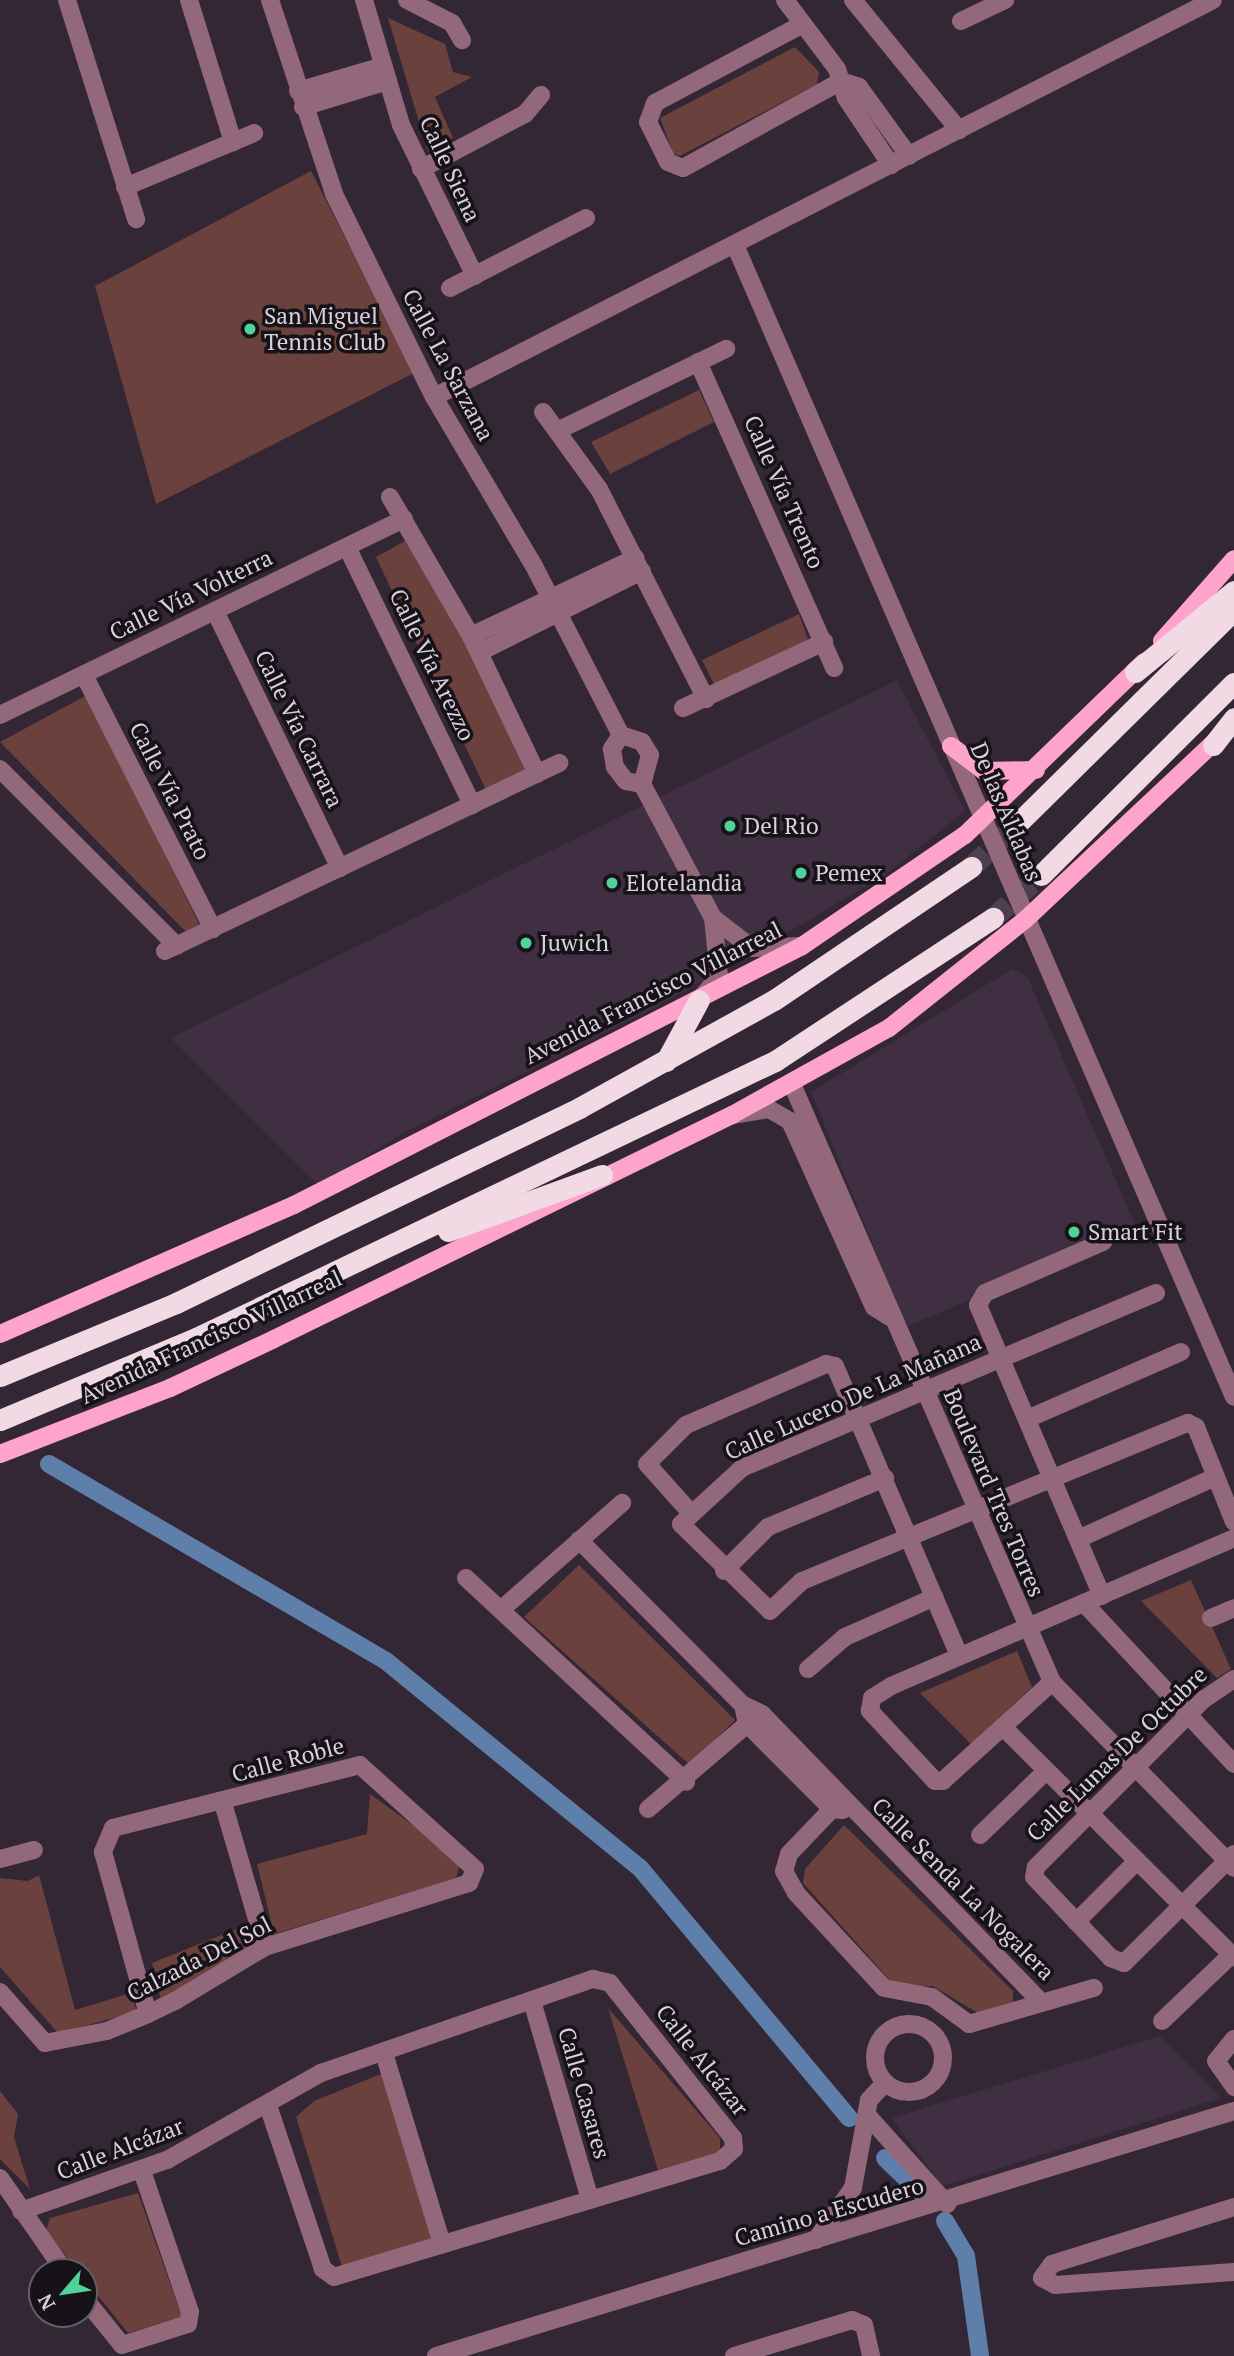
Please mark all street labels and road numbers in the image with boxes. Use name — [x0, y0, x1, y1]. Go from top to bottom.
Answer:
street label: Calle Siena — [414, 112, 486, 226]
street label: Calle La Sarzana — [396, 284, 500, 446]
street label: Calle Vía Trento — [738, 411, 830, 573]
street label: Calle Vía Volterra — [104, 543, 278, 647]
street label: Calle Vía Arezzo — [383, 584, 481, 746]
street label: Calle Vía Carrara — [249, 645, 349, 813]
street label: Calle Vía Prato — [123, 717, 217, 865]
street label: De las Aldabas — [964, 738, 1048, 886]
street label: Avenida Francisco Villarreal — [519, 916, 787, 1070]
street label: Avenida Francisco Villarreal — [76, 1264, 346, 1410]
street label: Calle Lucero De La Mañana — [721, 1328, 985, 1466]
street label: Boulevard Tres Torres — [938, 1385, 1050, 1601]
street label: Calle Lunas De Octubre — [1021, 1661, 1213, 1847]
street label: Calle Roble — [229, 1732, 347, 1788]
street label: Calle Senda La Nogalera — [866, 1792, 1060, 1986]
street label: Calzada Del Sol — [122, 1911, 276, 2007]
street label: Calle Alcázar — [650, 1999, 754, 2121]
street label: Calle Casares — [552, 2024, 616, 2162]
street label: Calle Alcázar — [52, 2112, 188, 2186]
street label: Camino a Escudero — [731, 2172, 927, 2252]

